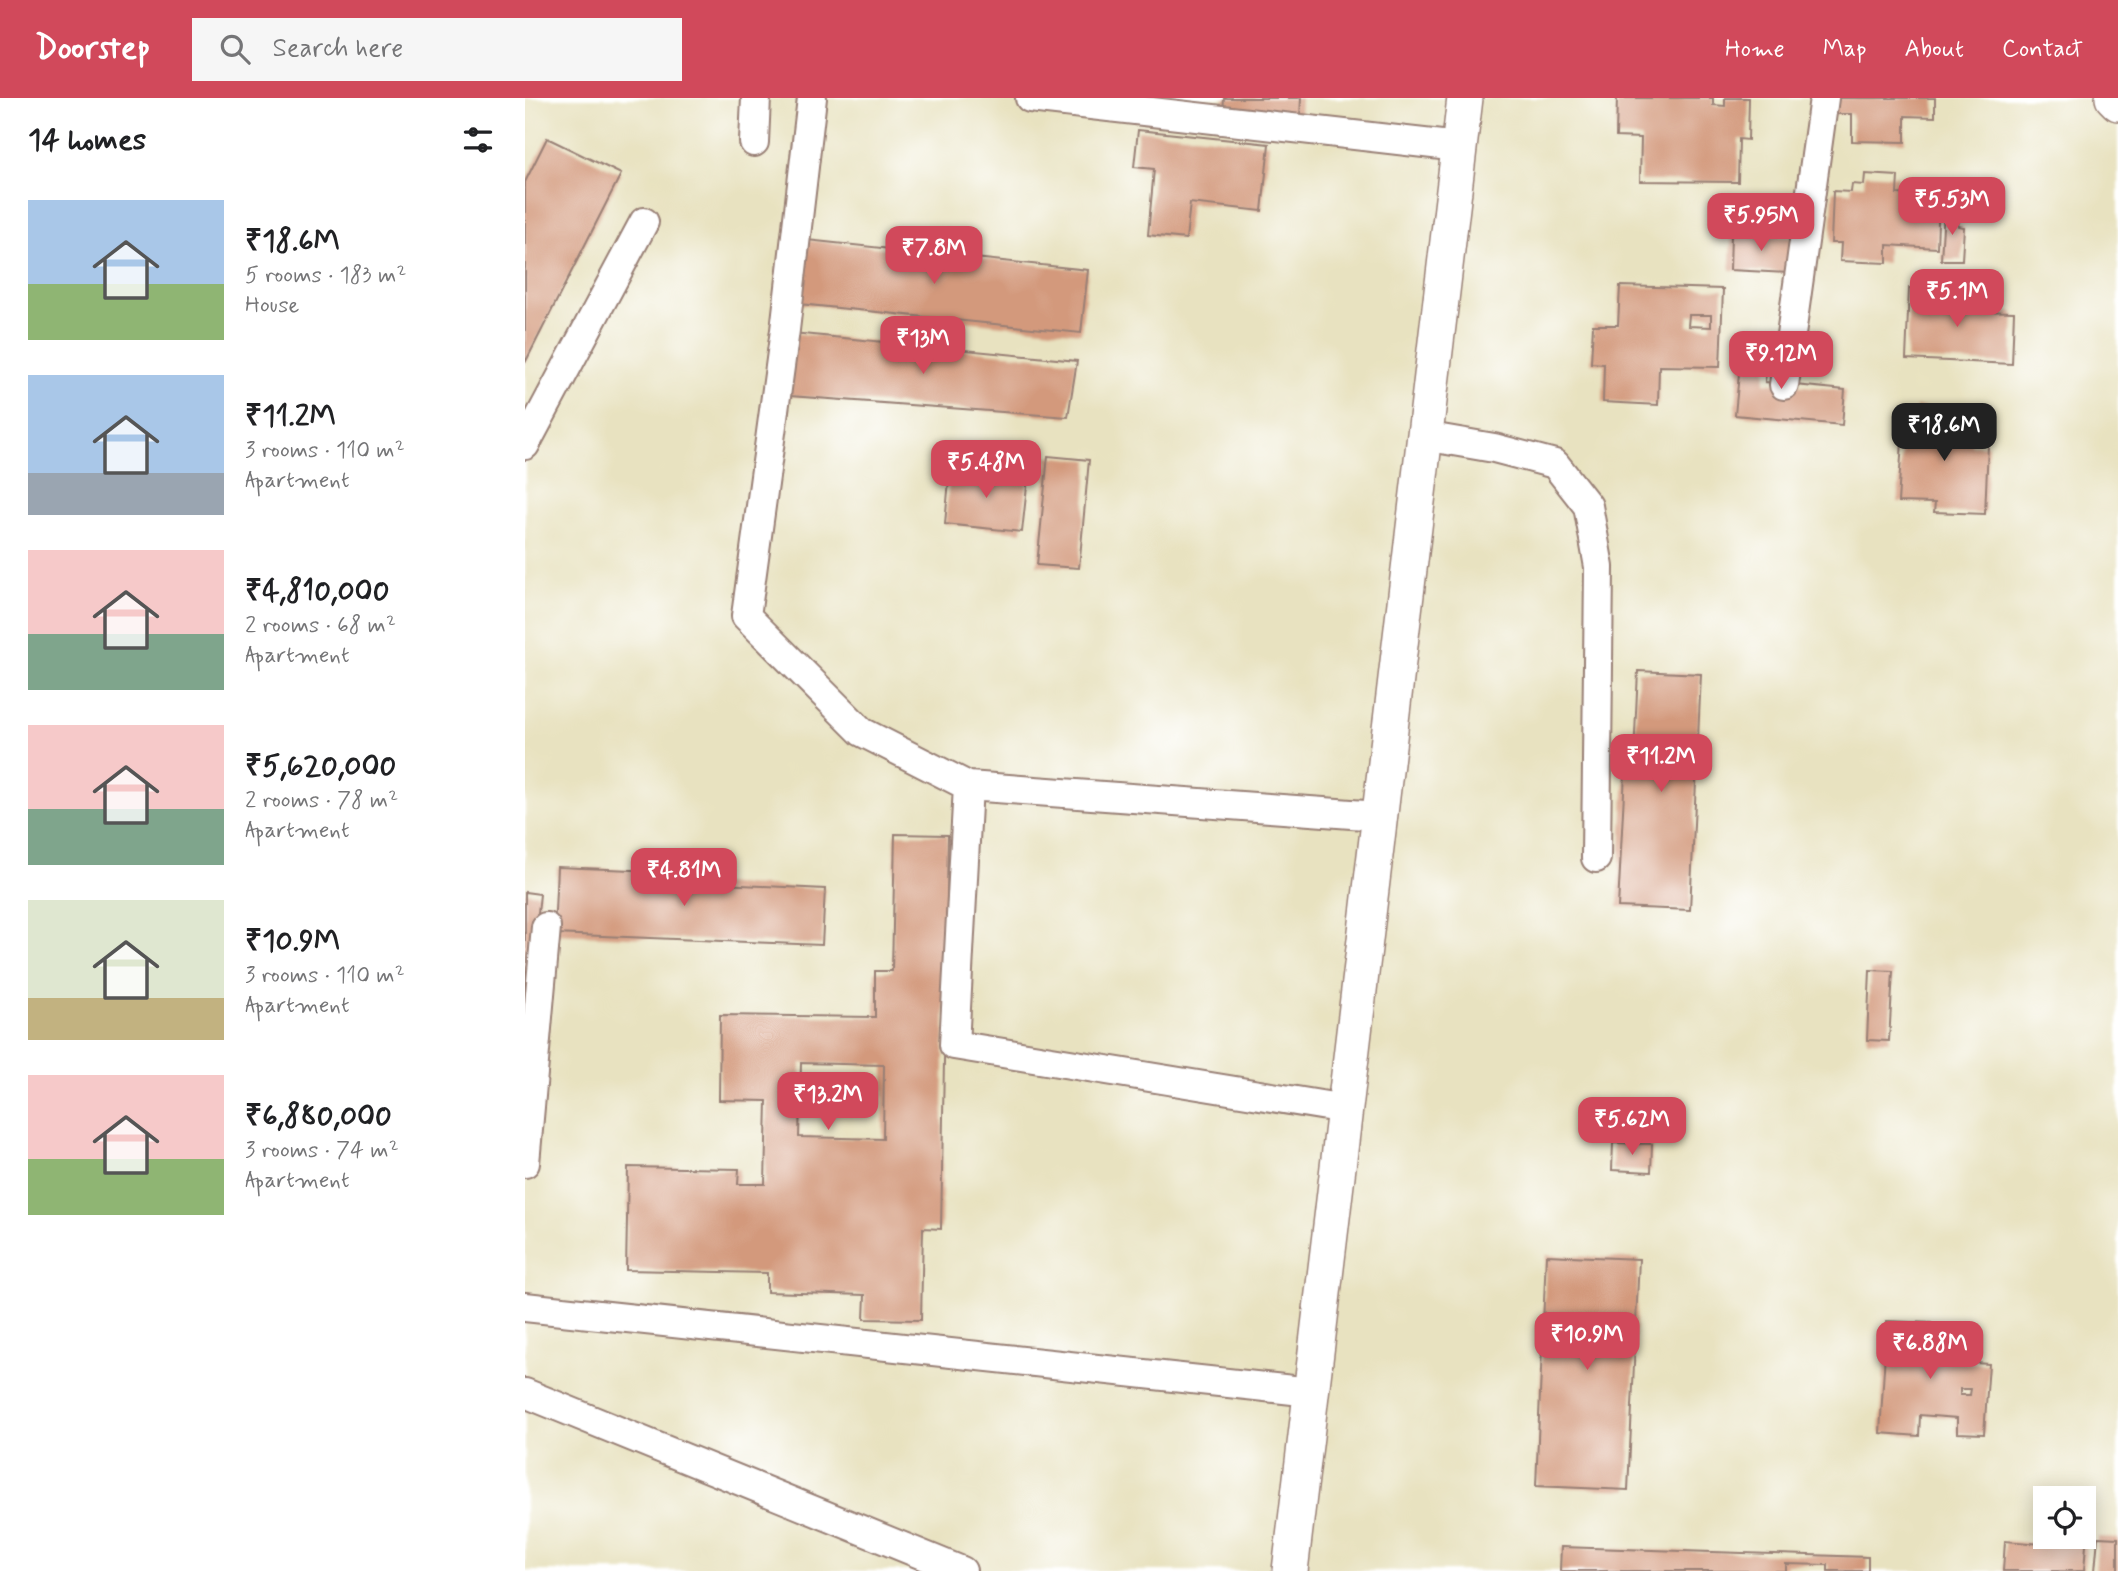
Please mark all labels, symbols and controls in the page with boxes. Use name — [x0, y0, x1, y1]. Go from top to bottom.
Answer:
search box — [192, 18, 682, 81]
text: Doorstep — [35, 27, 150, 71]
icon: search — [216, 30, 254, 68]
text: Search here — [272, 32, 403, 66]
text: Home — [1725, 34, 1785, 65]
text: Map — [1823, 34, 1867, 65]
text: About — [1905, 34, 1964, 65]
text: Contact — [2002, 34, 2083, 65]
text: 14 homes — [28, 121, 146, 160]
icon: filters — [459, 121, 497, 159]
pin: ₹5.53M — [1895, 178, 2009, 237]
text: ₹5.53M — [1914, 185, 1990, 215]
pin: ₹5.95M — [1704, 194, 1818, 253]
text: ₹5.95M — [1723, 201, 1799, 231]
text: ₹18.6M — [245, 222, 340, 261]
pin: ₹7.8M — [885, 226, 983, 286]
icon: home — [84, 228, 168, 312]
text: ₹7.8M — [901, 234, 967, 264]
text: 5 rooms · 183 m² — [245, 261, 406, 291]
pin: ₹5.1M — [1908, 270, 2006, 329]
text: ₹5.1M — [1926, 277, 1988, 307]
text: House — [245, 291, 299, 321]
pin: ₹13M — [882, 316, 964, 376]
text: ₹13M — [896, 324, 950, 354]
pin: ₹9.12M — [1724, 331, 1838, 391]
text: ₹9.12M — [1745, 339, 1817, 369]
text: ₹11.2M — [245, 397, 336, 436]
icon: home — [84, 403, 168, 487]
pin: ₹18.6M — [1887, 404, 2001, 463]
text: ₹18.6M — [1908, 411, 1980, 441]
text: 3 rooms · 110 m² — [245, 436, 405, 466]
pin: ₹5.48M — [929, 440, 1043, 500]
text: ₹5.48M — [947, 448, 1025, 478]
text: Apartment — [245, 466, 350, 496]
text: ₹4,810,000 — [245, 572, 389, 611]
icon: home — [84, 578, 168, 662]
text: 2 rooms · 68 m² — [245, 611, 396, 641]
text: Apartment — [245, 641, 350, 671]
pin: ₹11.2M — [1604, 734, 1718, 794]
text: ₹11.2M — [1626, 742, 1696, 772]
text: ₹5,620,000 — [245, 747, 396, 786]
icon: home — [84, 753, 168, 837]
text: 2 rooms · 78 m² — [245, 786, 398, 816]
text: Apartment — [245, 816, 350, 846]
pin: ₹4.81M — [627, 848, 741, 908]
text: ₹4.81M — [647, 856, 721, 886]
text: ₹10.9M — [245, 922, 340, 961]
icon: home — [84, 928, 168, 1012]
text: 3 rooms · 110 m² — [245, 961, 405, 991]
text: Apartment — [245, 991, 350, 1021]
pin: ₹13.2M — [771, 1072, 885, 1132]
text: ₹13.2M — [793, 1080, 863, 1110]
text: ₹6,880,000 — [245, 1097, 392, 1136]
pin: ₹5.62M — [1575, 1098, 1689, 1157]
icon: home — [84, 1103, 168, 1187]
text: ₹5.62M — [1594, 1105, 1670, 1135]
text: 3 rooms · 74 m² — [245, 1136, 399, 1166]
text: Apartment — [245, 1166, 350, 1196]
pin: ₹10.9M — [1530, 1312, 1644, 1372]
text: ₹10.9M — [1551, 1320, 1623, 1350]
pin: ₹6.88M — [1873, 1322, 1987, 1381]
text: ₹6.88M — [1892, 1329, 1968, 1359]
map controls — [2033, 1486, 2096, 1549]
button: locate — [2033, 1486, 2096, 1549]

